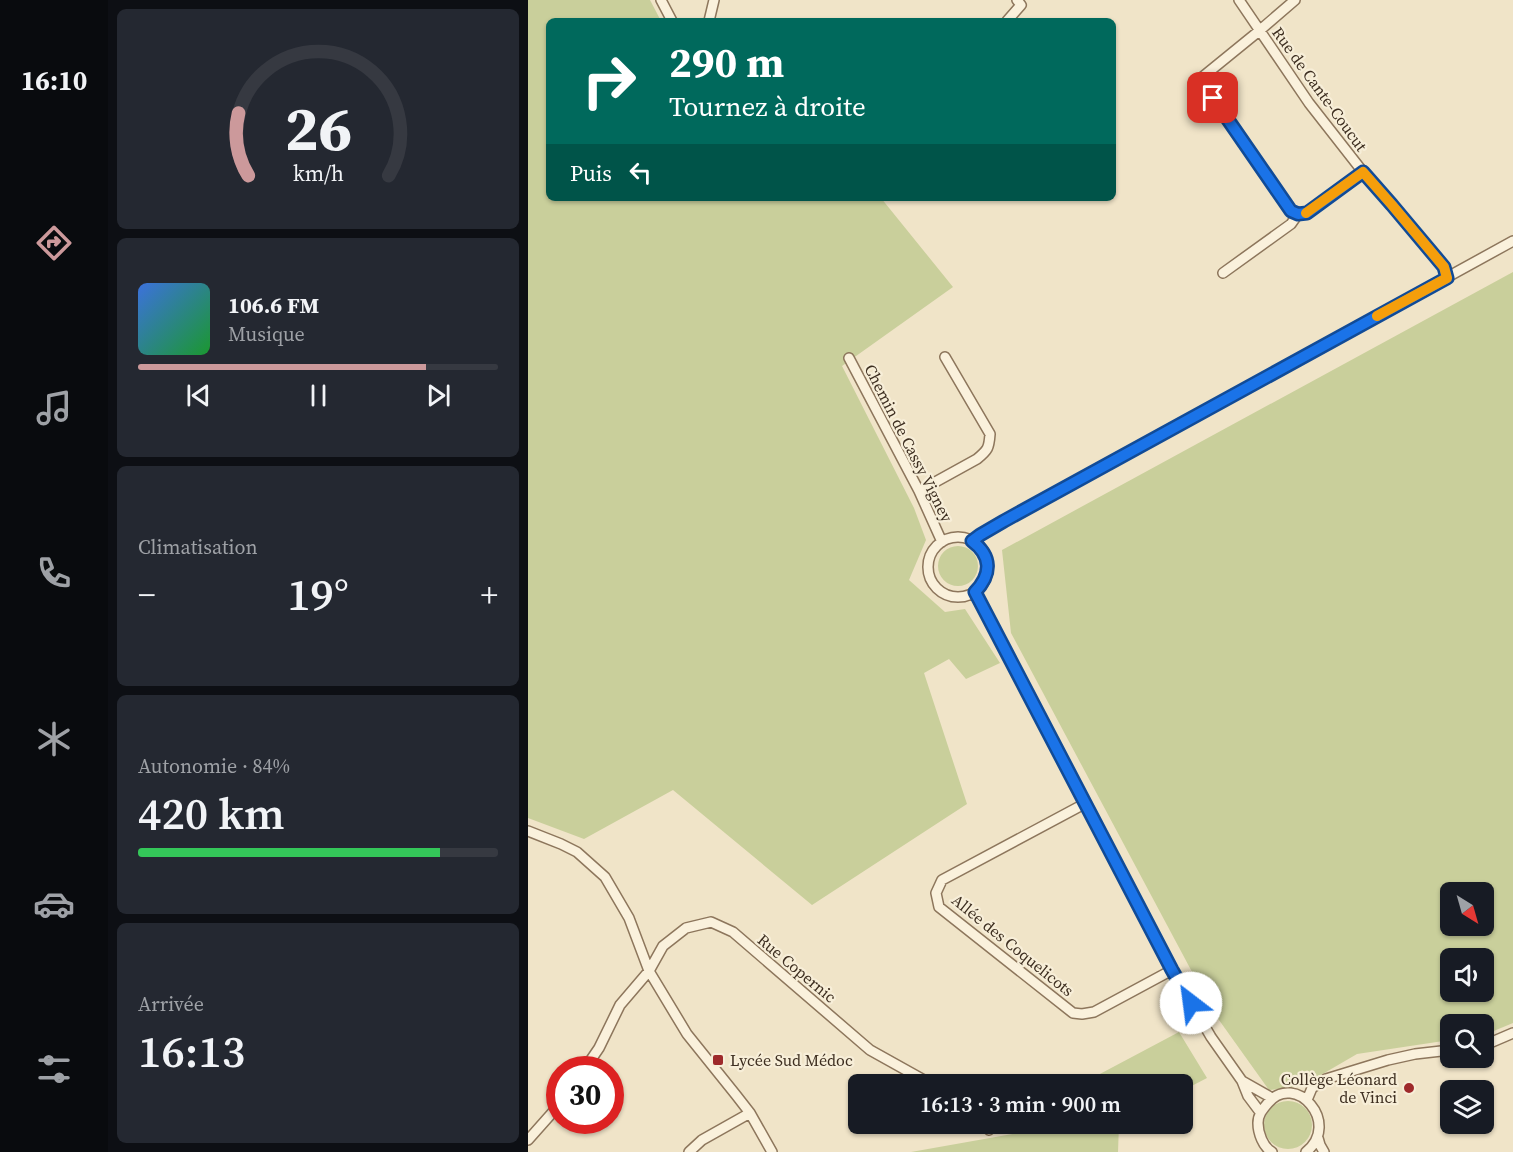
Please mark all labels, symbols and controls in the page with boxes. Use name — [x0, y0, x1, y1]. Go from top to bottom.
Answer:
street label: Rue de Cante-Coucut — [1267, 22, 1373, 156]
text: 290 m — [669, 33, 784, 91]
icon: right — [570, 42, 648, 120]
text: 16:10 — [21, 62, 87, 99]
pin — [1187, 72, 1238, 123]
icon: arrive — [1196, 81, 1229, 114]
text: 26 — [284, 85, 352, 171]
text: Tournez à droite — [669, 88, 866, 125]
icon: left — [624, 156, 657, 189]
text: Puis — [570, 158, 612, 188]
text: km/h — [292, 159, 344, 188]
icon: directions — [33, 222, 75, 264]
text: 106.6 FM — [228, 290, 319, 320]
text: Musique — [228, 320, 305, 348]
street label: Chemin de Cassy Vigney — [860, 360, 959, 526]
icon: previous — [182, 379, 215, 412]
icon: pause — [302, 379, 335, 412]
icon: next — [422, 379, 455, 412]
icon: music — [33, 387, 75, 429]
text: Climatisation — [138, 533, 258, 561]
icon: phone — [33, 552, 75, 594]
text: 19° — [287, 563, 349, 625]
text: − — [138, 572, 156, 617]
text: + — [481, 572, 498, 617]
icon: climate — [33, 718, 75, 760]
text: Autonomie · 84% — [138, 752, 290, 780]
text: 420 km — [138, 782, 285, 844]
north arrow — [1440, 882, 1494, 936]
map controls — [1440, 882, 1494, 1134]
icon: car — [33, 883, 75, 925]
street label: Allée des Coquelicots — [947, 889, 1079, 1001]
street label: Rue Copernic — [753, 929, 841, 1008]
button: sound — [1440, 948, 1494, 1002]
position arrow — [1159, 971, 1223, 1035]
text: Arrivée — [138, 990, 204, 1018]
button: search — [1440, 1014, 1494, 1068]
text: 16:13 — [138, 1020, 245, 1082]
icon: filters — [33, 1048, 75, 1090]
place label: Lycée Sud Médoc — [730, 1049, 853, 1071]
marker: Lycée Sud Médoc — [711, 1053, 725, 1067]
speed limit sign: 30 — [546, 1056, 624, 1134]
place label: Collège Léonard de Vinci — [1281, 1068, 1397, 1108]
button: layers — [1440, 1080, 1494, 1134]
marker: Collège Léonard de Vinci — [1402, 1081, 1416, 1095]
text: 16:13 · 3 min · 900 m — [920, 1089, 1121, 1119]

